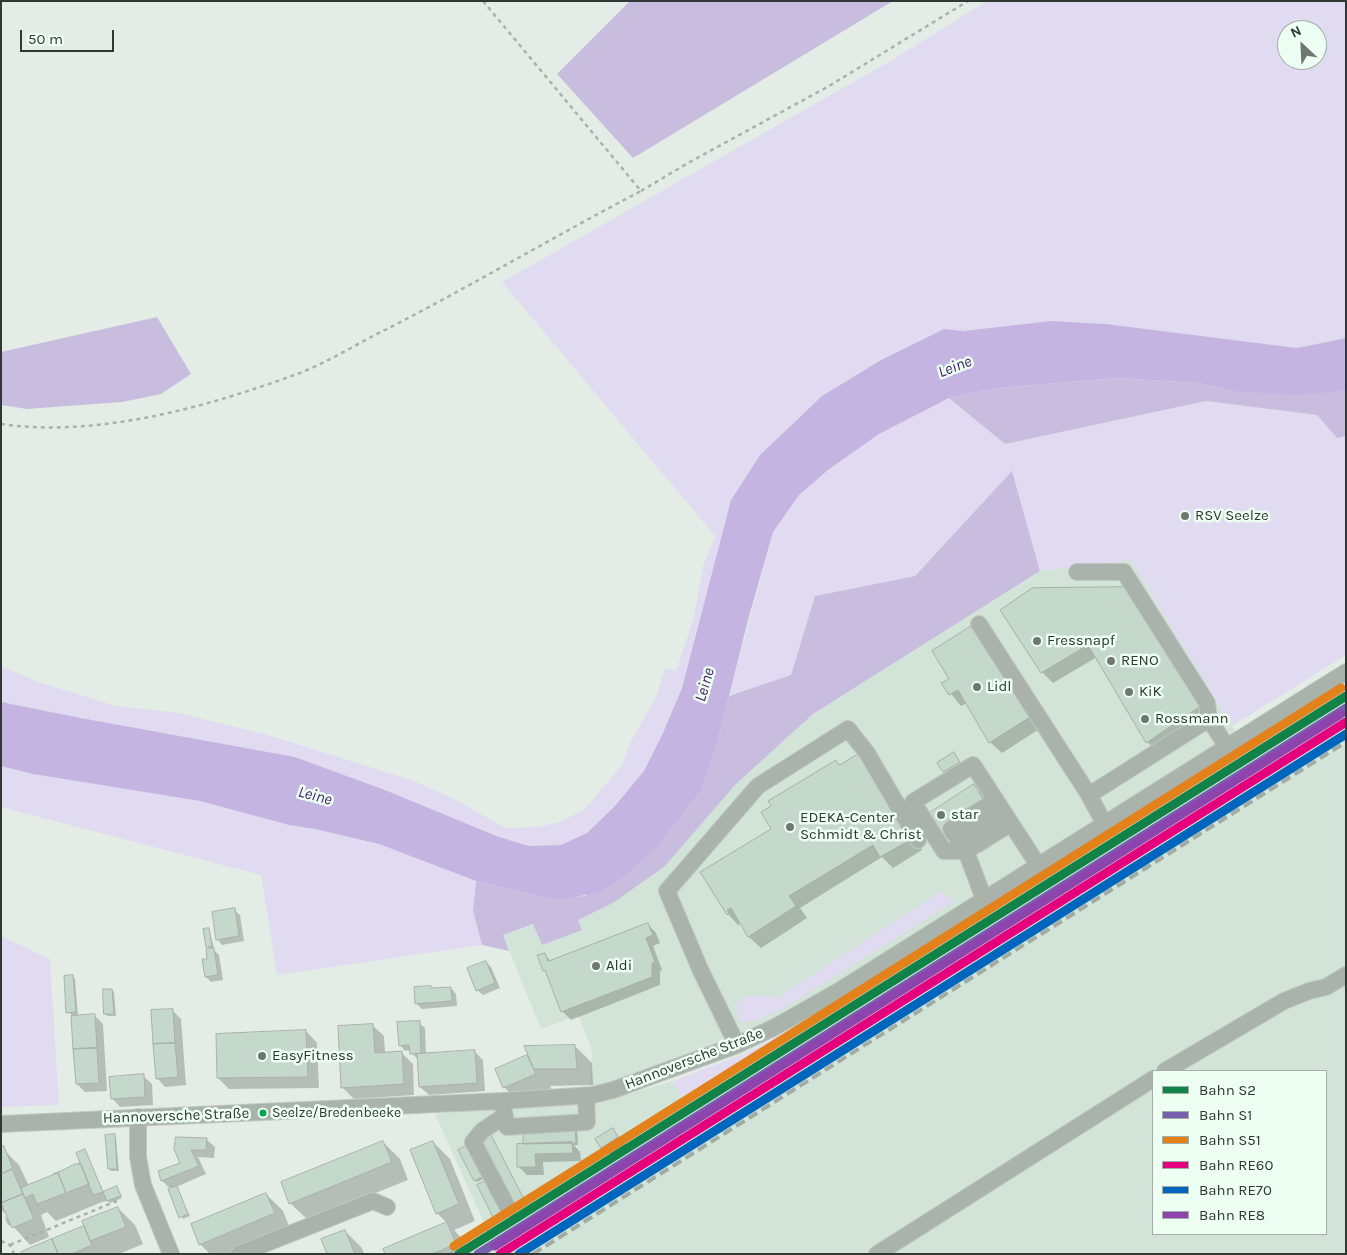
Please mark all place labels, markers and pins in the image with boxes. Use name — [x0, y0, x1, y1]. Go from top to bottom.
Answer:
place label: RSV Seelze — [1195, 507, 1269, 525]
marker: RSV Seelze — [1179, 510, 1191, 522]
place label: Fressnapf — [1047, 632, 1115, 650]
marker: Fressnapf — [1031, 635, 1043, 647]
place label: RENO — [1121, 652, 1159, 670]
marker: RENO — [1105, 655, 1117, 667]
place label: Lidl — [987, 678, 1012, 696]
marker: Lidl — [971, 681, 983, 693]
place label: KiK — [1139, 683, 1162, 701]
marker: KiK — [1123, 686, 1135, 698]
place label: Rossmann — [1155, 710, 1229, 728]
marker: Rossmann — [1139, 713, 1151, 725]
place label: star — [951, 806, 978, 824]
place label: EDEKA-Center Schmidt & Christ — [800, 809, 921, 844]
marker: star — [935, 809, 947, 821]
marker: EDEKA-Center Schmidt & Christ — [784, 821, 796, 833]
place label: Aldi — [606, 957, 632, 975]
marker: Aldi — [590, 960, 602, 972]
place label: EasyFitness — [272, 1047, 354, 1065]
marker: EasyFitness — [256, 1050, 268, 1062]
place label: Seelze/Bredenbeeke — [272, 1105, 401, 1121]
marker: Seelze/Bredenbeeke — [258, 1108, 268, 1118]

